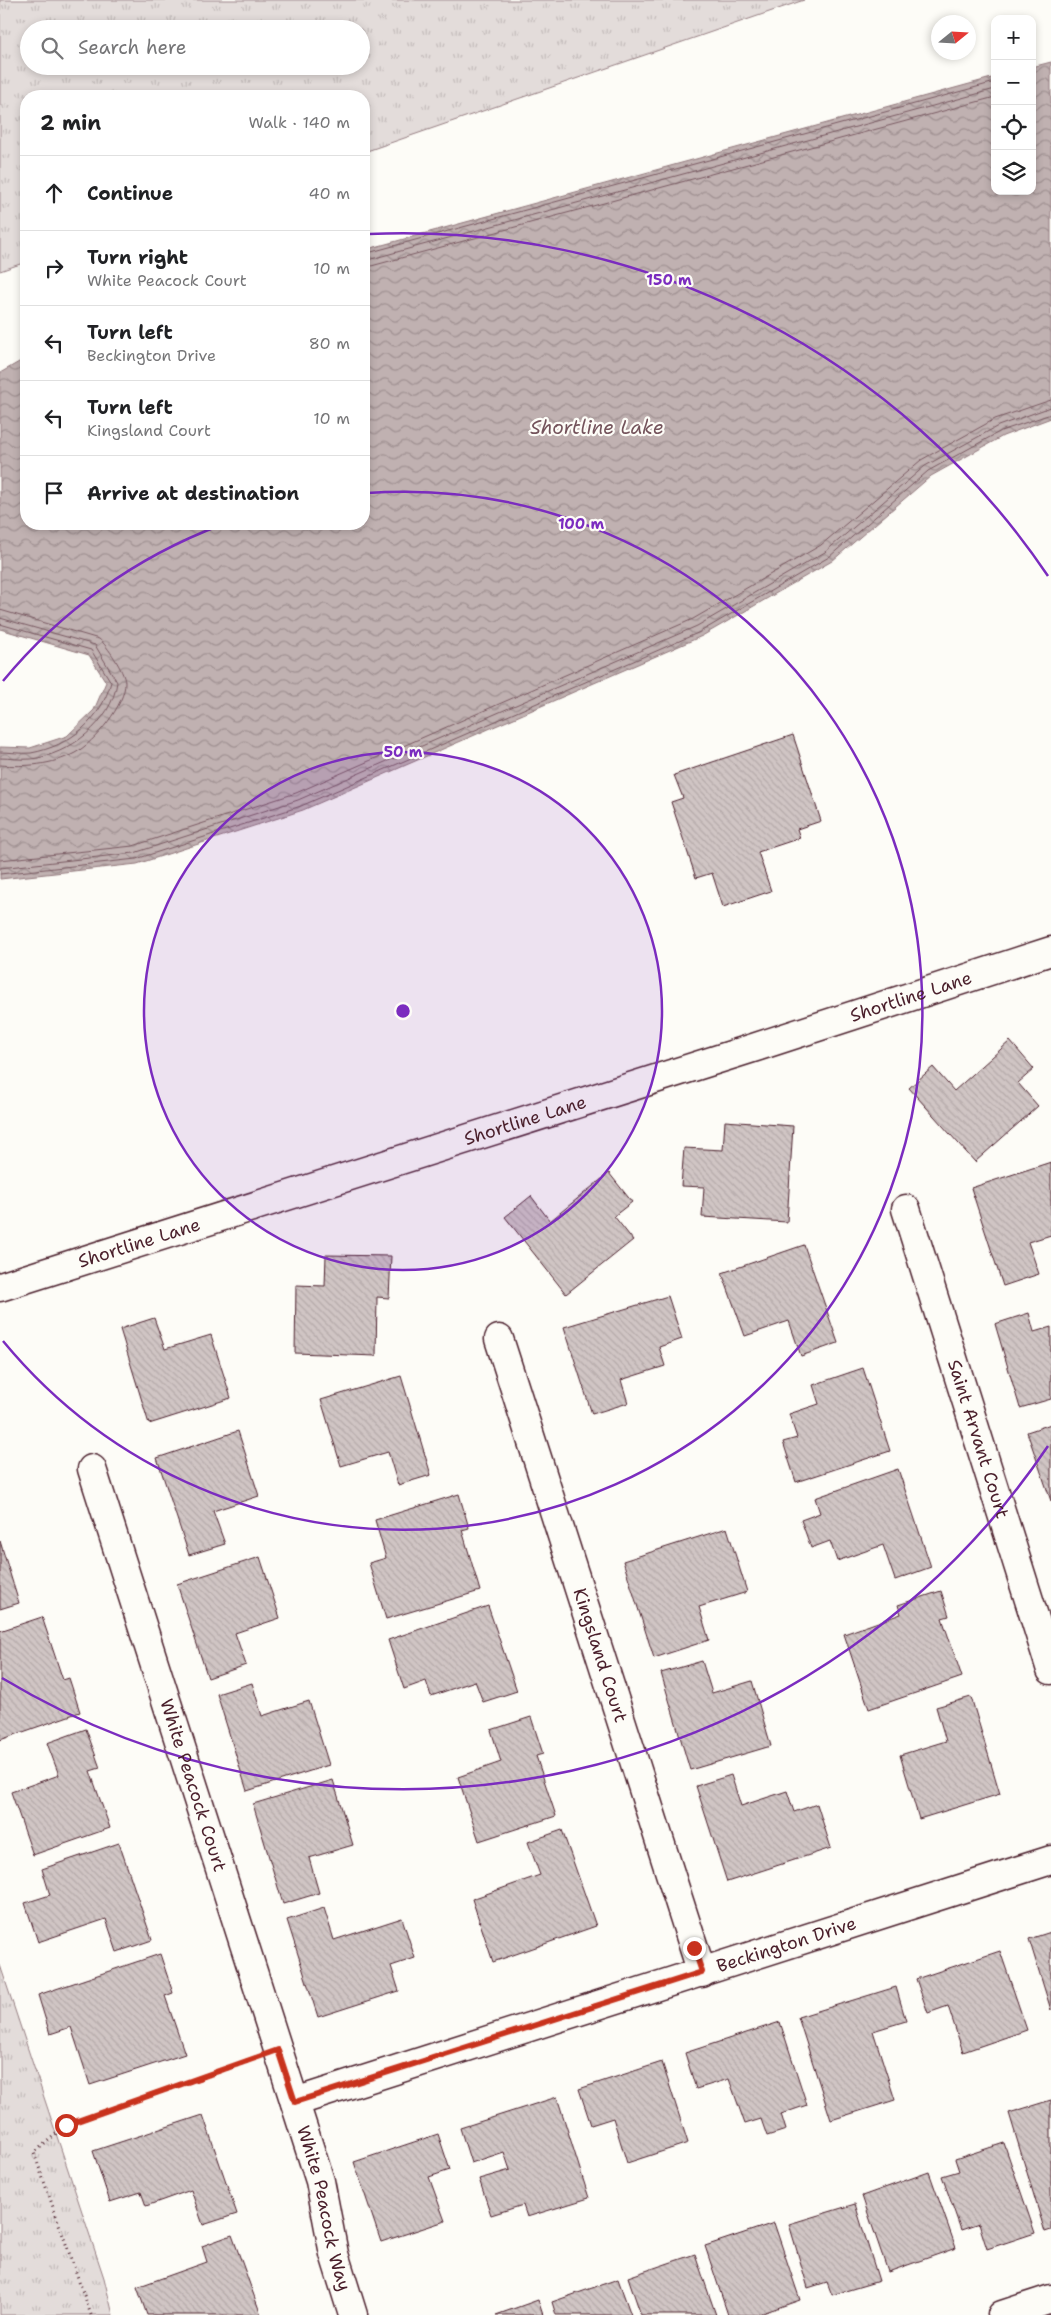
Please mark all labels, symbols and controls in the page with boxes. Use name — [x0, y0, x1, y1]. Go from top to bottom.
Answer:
north arrow — [931, 15, 976, 60]
map controls — [991, 15, 1036, 195]
button: + — [991, 15, 1036, 60]
search box — [20, 20, 370, 75]
icon: search — [38, 34, 66, 62]
text: Search here — [78, 35, 187, 60]
button: − — [991, 60, 1036, 105]
button: locate — [991, 105, 1036, 150]
text: 2 min — [40, 109, 101, 137]
text: Walk · 140 m — [248, 112, 350, 133]
button: layers — [991, 150, 1036, 195]
icon: ahead — [40, 179, 68, 207]
text: Continue — [87, 181, 173, 206]
text: 40 m — [308, 183, 350, 204]
text: Turn right — [87, 245, 188, 270]
icon: right — [40, 254, 68, 282]
text: 10 m — [313, 258, 350, 279]
text: White Peacock Court — [87, 270, 247, 291]
text: 150 m — [646, 270, 692, 290]
text: Turn left — [87, 320, 173, 345]
icon: left — [40, 329, 68, 357]
text: 80 m — [309, 333, 350, 354]
text: Beckington Drive — [87, 345, 216, 366]
text: Turn left — [87, 395, 173, 420]
icon: left — [40, 404, 68, 432]
text: 10 m — [313, 408, 350, 429]
water label: Shortline Lake — [530, 415, 664, 440]
text: Kingsland Court — [87, 420, 211, 441]
icon: arrive — [40, 479, 68, 507]
text: Arrive at destination — [87, 481, 299, 506]
text: 100 m — [558, 514, 604, 534]
text: 50 m — [384, 742, 423, 762]
street label: Shortline Lane — [847, 966, 975, 1028]
centre of rings — [394, 1002, 412, 1020]
street label: Shortline Lane — [461, 1090, 589, 1151]
street label: Shortline Lane — [75, 1212, 203, 1273]
street label: Saint Arvant Court — [942, 1357, 1015, 1521]
street label: Kingsland Court — [568, 1585, 633, 1725]
street label: White Peacock Court — [154, 1696, 232, 1875]
street label: Beckington Drive — [714, 1911, 859, 1978]
route end — [683, 1937, 706, 1960]
route start — [55, 2114, 78, 2137]
street label: White Peacock Way — [291, 2122, 357, 2294]

